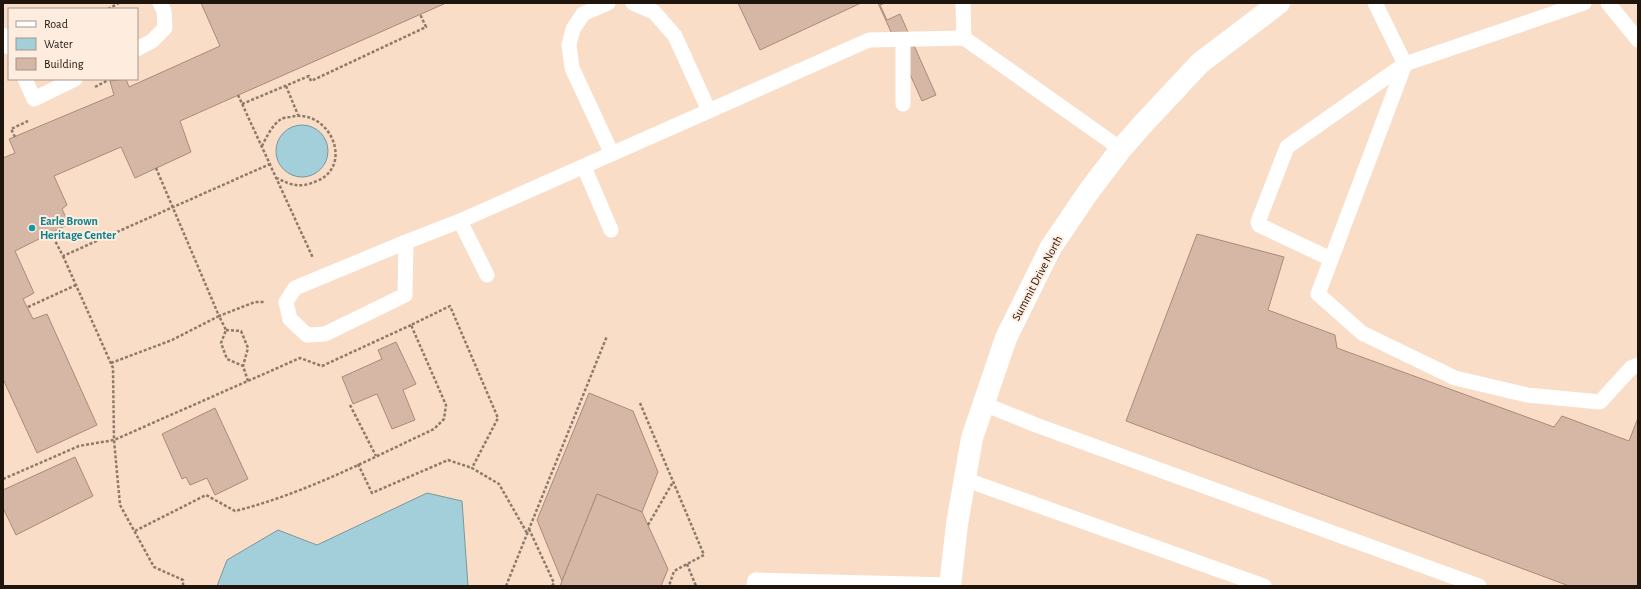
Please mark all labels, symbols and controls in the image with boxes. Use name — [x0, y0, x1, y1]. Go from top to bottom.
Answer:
legend — [8, 8, 138, 80]
text: Road — [44, 18, 68, 30]
text: Water — [44, 38, 73, 50]
text: Building — [44, 58, 84, 70]
place label: Earle Brown Heritage Center — [40, 215, 117, 241]
marker: Earle Brown Heritage Center — [27, 223, 37, 233]
street label: Summit Drive North — [1010, 234, 1064, 322]

